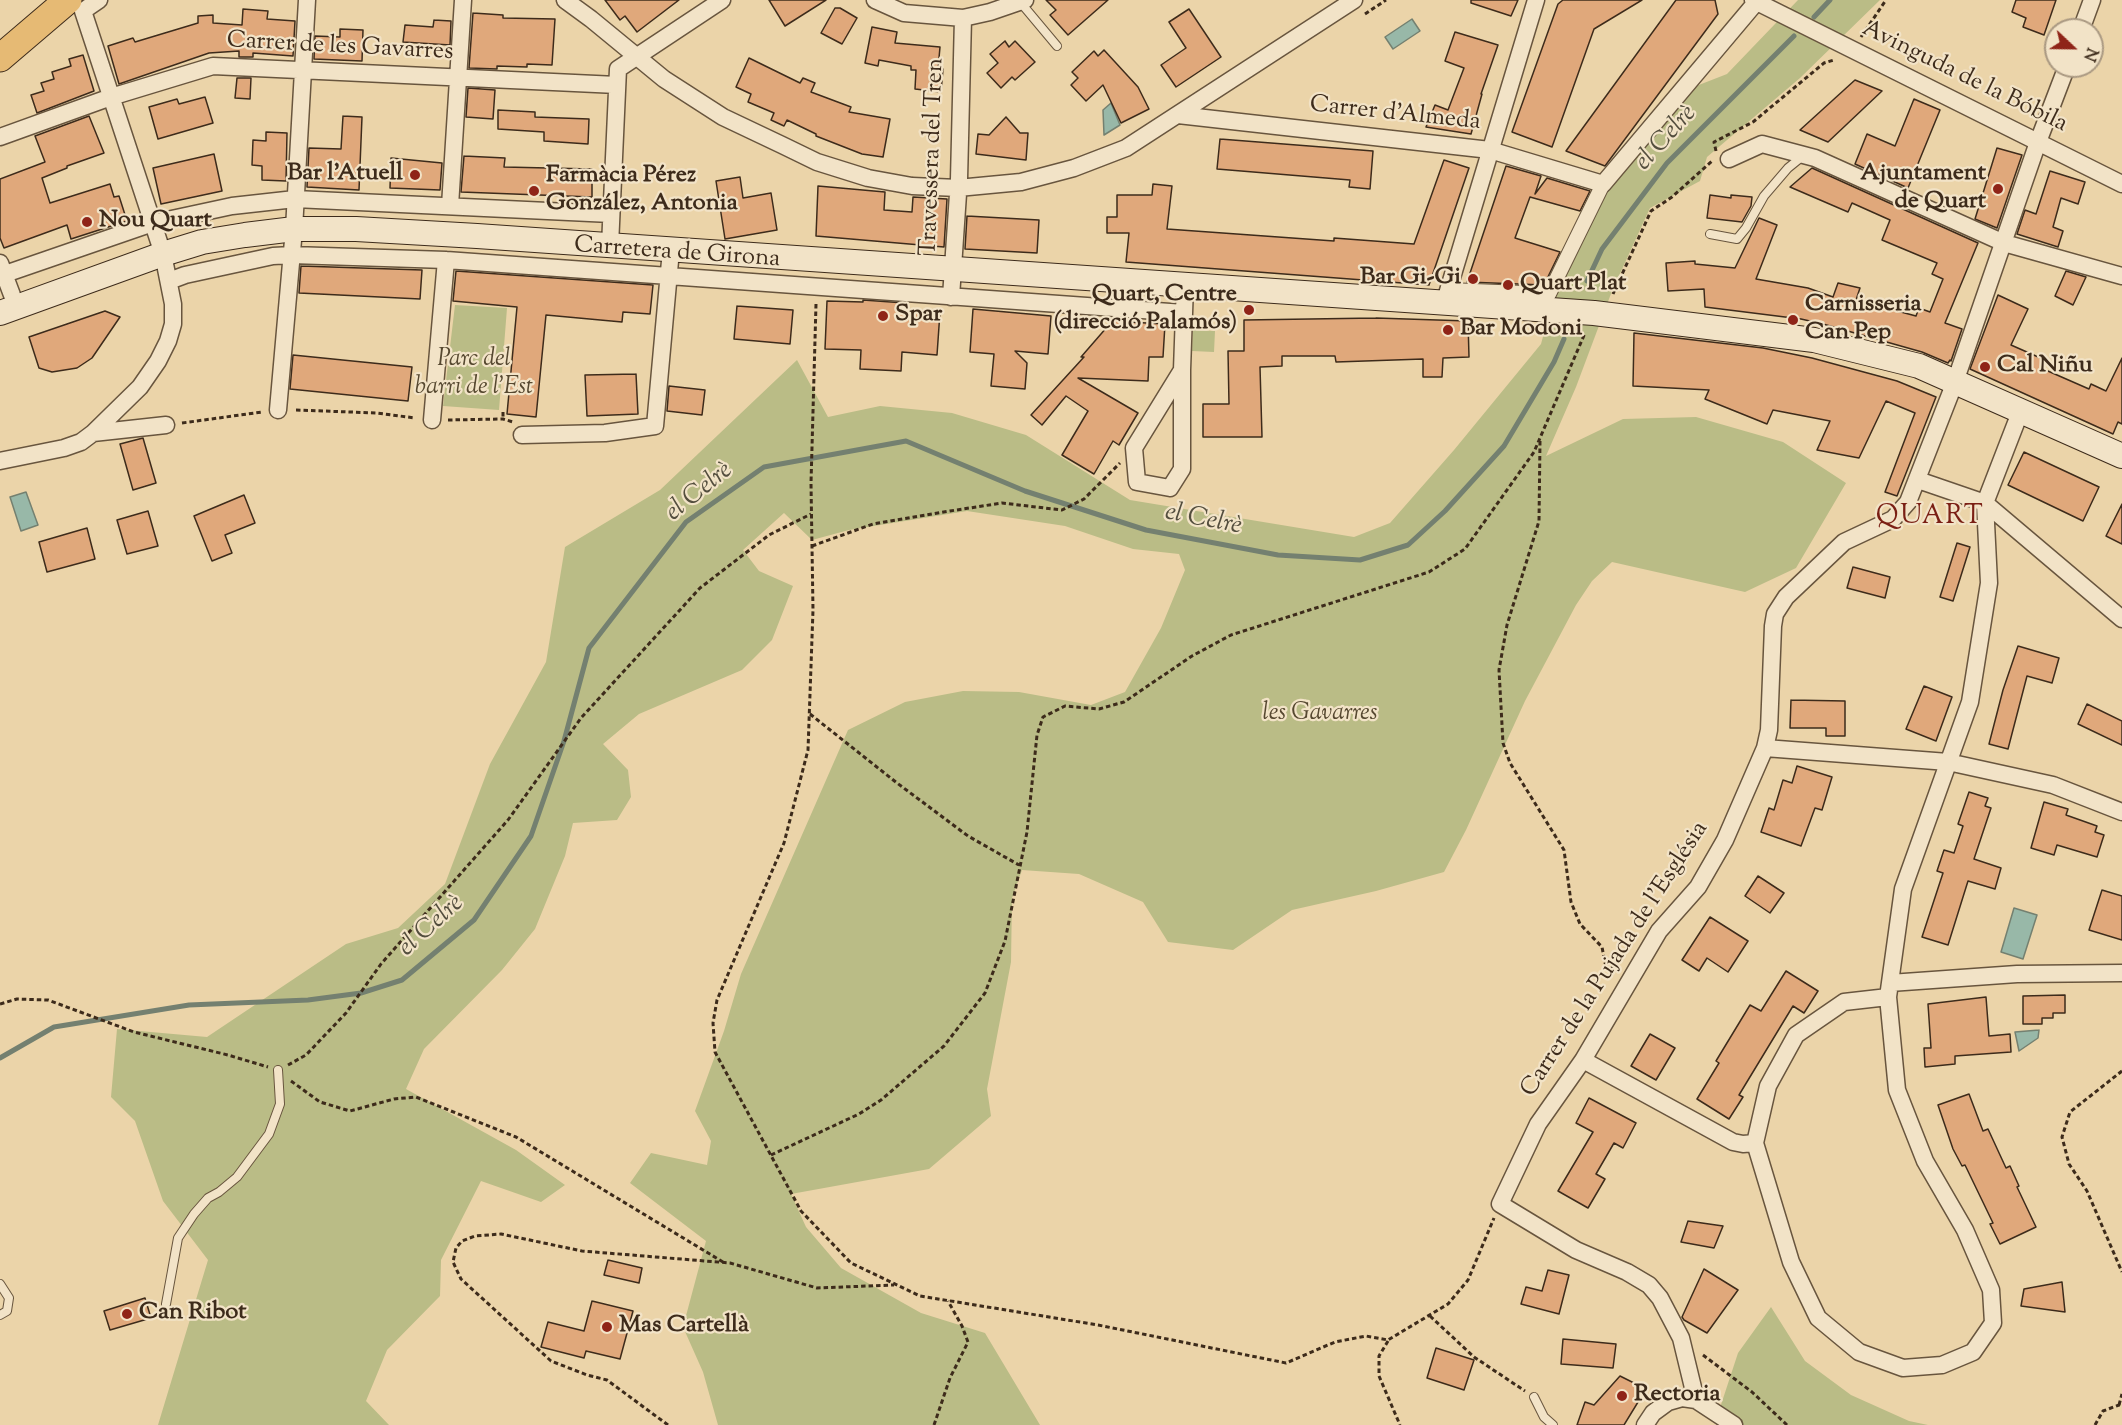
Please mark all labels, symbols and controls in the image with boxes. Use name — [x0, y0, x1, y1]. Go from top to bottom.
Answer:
street label: Avinguda de la Bóbila — [1857, 16, 2071, 140]
north arrow — [2044, 18, 2104, 78]
street label: Carrer de les Gavarres — [226, 28, 454, 68]
text: N — [2076, 44, 2102, 64]
street label: Travessera del Tren — [916, 58, 952, 256]
street label: Carrer d'Almeda — [1308, 92, 1482, 138]
water label: el Celrè — [1630, 100, 1704, 178]
place label: Bar l'Atuell — [287, 161, 403, 189]
place label: Ajuntament de Quart — [1860, 161, 1986, 217]
place label: Farmàcia Pérez González, Antonia — [546, 163, 738, 219]
marker: Bar l'Atuell — [408, 168, 422, 182]
marker: Ajuntament de Quart — [1991, 182, 2005, 196]
marker: Farmàcia Pérez González, Antonia — [527, 184, 541, 198]
place label: Nou Quart — [99, 208, 212, 236]
marker: Nou Quart — [80, 215, 94, 229]
street label: Carretera de Girona — [573, 232, 781, 276]
place label: Bar Gi-Gi — [1360, 265, 1461, 293]
place label: Quart Plat — [1520, 271, 1626, 299]
marker: Bar Gi-Gi — [1466, 272, 1480, 286]
marker: Quart Plat — [1501, 278, 1515, 292]
place label: Quart, Centre (direcció Palamós) — [1054, 282, 1237, 338]
place label: Carnisseria Can Pep — [1805, 292, 1922, 348]
place label: Spar — [895, 302, 942, 330]
marker: Quart, Centre (direcció Palamós) — [1242, 303, 1256, 317]
marker: Spar — [876, 309, 890, 323]
marker: Carnisseria Can Pep — [1786, 313, 1800, 327]
place label: Bar Modoni — [1460, 316, 1582, 344]
marker: Bar Modoni — [1441, 323, 1455, 337]
park label: Parc del barri de l'Est — [415, 347, 533, 403]
place label: Cal Niñu — [1997, 353, 2092, 381]
marker: Cal Niñu — [1978, 360, 1992, 374]
water label: el Celrè — [660, 457, 740, 529]
water label: el Celrè — [1162, 498, 1244, 544]
district label: QUART — [1876, 502, 1984, 534]
park label: les Gavarres — [1263, 701, 1377, 729]
street label: Carrer de la Pujada de l'Església — [1516, 817, 1716, 1103]
water label: el Celrè — [393, 890, 471, 964]
place label: Can Ribot — [139, 1300, 247, 1328]
marker: Can Ribot — [120, 1307, 134, 1321]
place label: Mas Cartellà — [619, 1313, 749, 1341]
marker: Mas Cartellà — [600, 1320, 614, 1334]
place label: Rectoria — [1634, 1382, 1721, 1410]
marker: Rectoria — [1615, 1389, 1629, 1403]

